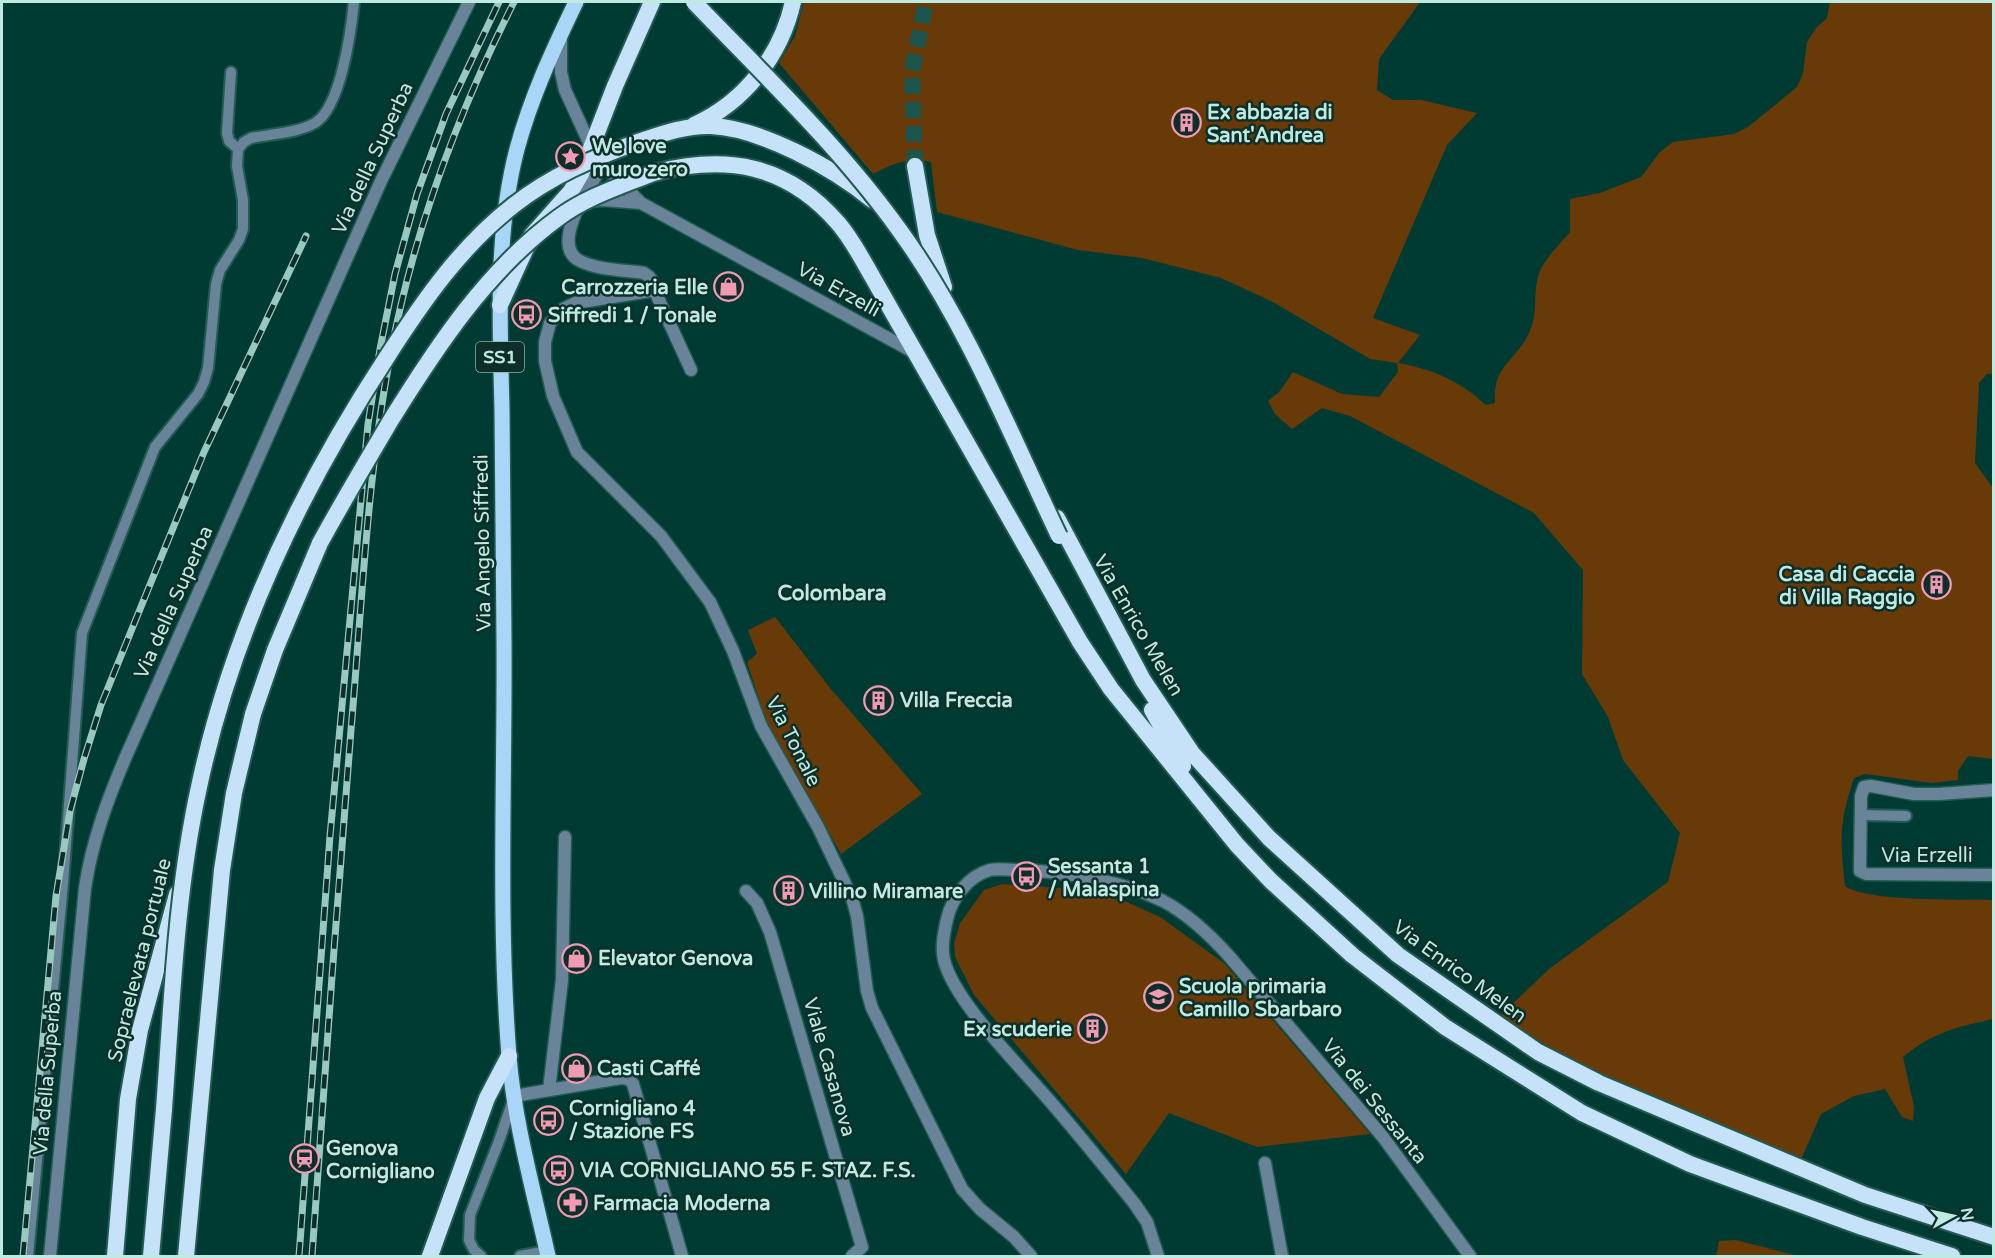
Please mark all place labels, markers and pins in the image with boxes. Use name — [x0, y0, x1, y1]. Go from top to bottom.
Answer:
place label: Ex abbazia di Sant'Andrea — [1207, 101, 1332, 148]
building icon: Ex abbazia di Sant'Andrea — [1170, 107, 1202, 139]
place label: We love muro zero — [592, 135, 688, 182]
place icon: We love muro zero — [555, 141, 587, 173]
shop icon: Carrozzeria Elle — [713, 271, 745, 303]
place label: Carrozzeria Elle — [561, 276, 708, 300]
bus stop icon: Siffredi 1 / Tonale — [511, 299, 543, 331]
place label: Siffredi 1 / Tonale — [548, 304, 717, 328]
place label: Casa di Caccia di Villa Raggio — [1778, 563, 1915, 610]
building icon: Casa di Caccia di Villa Raggio — [1920, 569, 1952, 601]
building icon: Villa Freccia — [863, 684, 895, 716]
place label: Villa Freccia — [900, 689, 1013, 713]
place label: Sessanta 1 / Malaspina — [1048, 855, 1159, 902]
bus stop icon: Sessanta 1 / Malaspina — [1011, 861, 1043, 893]
building icon: Villino Miramare — [772, 875, 804, 907]
place label: Villino Miramare — [809, 880, 963, 904]
shop icon: Elevator Genova — [561, 942, 593, 974]
place label: Elevator Genova — [598, 947, 753, 971]
place label: Scuola primaria Camillo Sbarbaro — [1179, 975, 1342, 1022]
school or university icon: Scuola primaria Camillo Sbarbaro — [1142, 981, 1174, 1013]
building icon: Ex scuderie — [1077, 1013, 1109, 1045]
place label: Ex scuderie — [963, 1018, 1072, 1042]
shop icon: Casti Caffé — [560, 1052, 592, 1084]
place label: Casti Caffé — [597, 1057, 701, 1081]
place label: Cornigliano 4 / Stazione FS — [569, 1097, 696, 1144]
bus stop icon: Cornigliano 4 / Stazione FS — [532, 1104, 564, 1136]
place label: Genova Cornigliano — [326, 1137, 435, 1184]
station icon: Genova Cornigliano — [289, 1143, 321, 1175]
bus stop icon: VIA CORNIGLIANO 55 F. STAZ. F.S. — [543, 1154, 575, 1186]
place label: VIA CORNIGLIANO 55 F. STAZ. F.S. — [580, 1159, 916, 1183]
pharmacy icon: Farmacia Moderna — [556, 1187, 588, 1219]
place label: Farmacia Moderna — [593, 1192, 770, 1216]

